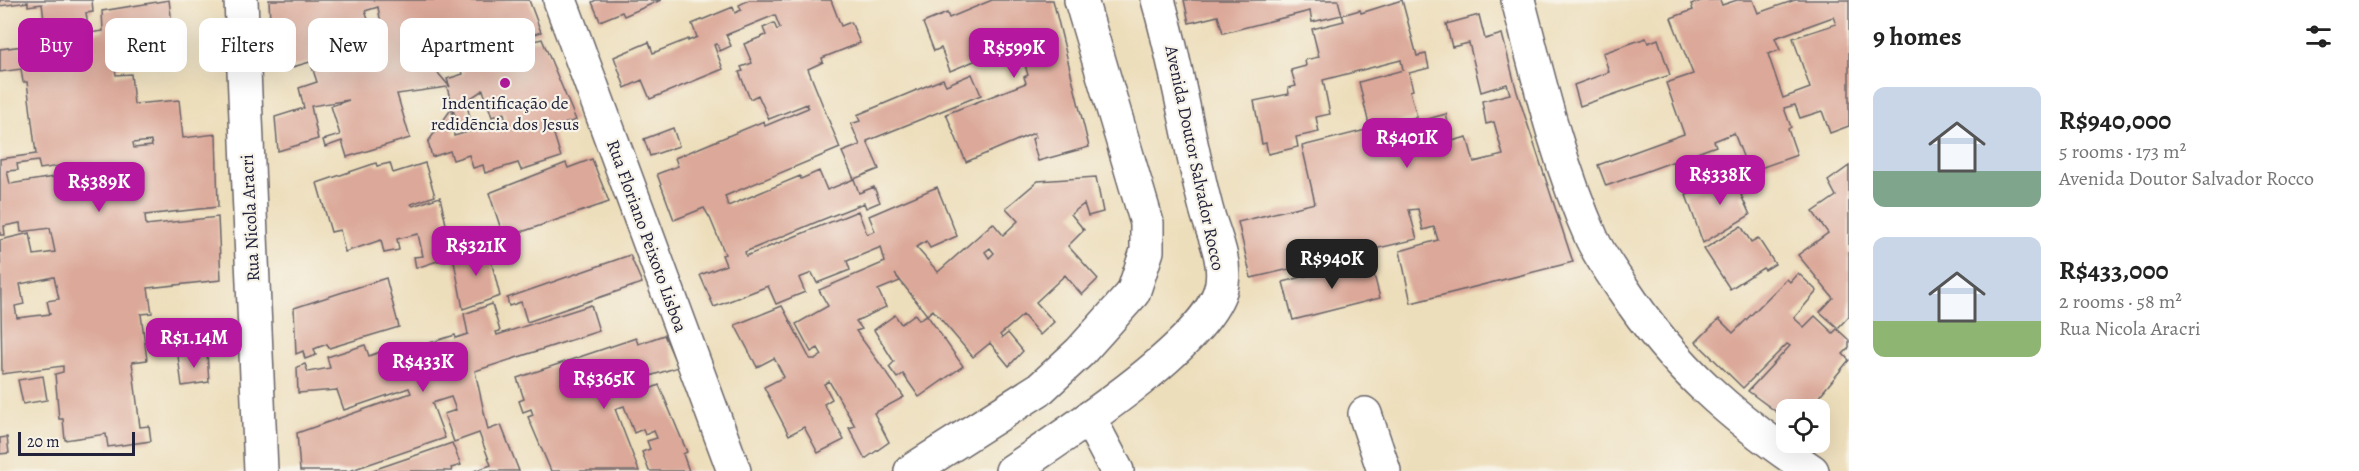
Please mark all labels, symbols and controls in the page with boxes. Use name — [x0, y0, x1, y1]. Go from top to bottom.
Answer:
chip: Buy — [18, 18, 93, 72]
chip: Rent — [105, 18, 187, 72]
chip: Filters — [199, 18, 296, 72]
chip: New — [308, 18, 388, 72]
chip: Apartment — [400, 18, 535, 72]
text: 9 homes — [1873, 19, 1962, 54]
icon: filters — [2302, 20, 2335, 53]
pin: R$599K — [965, 28, 1063, 79]
text: R$599K — [983, 34, 1045, 61]
street label: Avenida Doutor Salvador Rocco — [1159, 42, 1231, 273]
marker: Indentificação de redidẽncia dos Jesus — [498, 76, 512, 90]
place label: Indentificação de redidẽncia dos Jesus — [431, 91, 579, 136]
text: R$940,000 — [2059, 103, 2171, 138]
icon: home — [1921, 111, 1993, 183]
pin: R$401K — [1358, 118, 1456, 169]
text: R$401K — [1376, 124, 1438, 151]
street label: Rua Floriano Peixoto Lisboa — [601, 136, 693, 336]
text: 5 rooms · 173 m² — [2059, 138, 2186, 165]
street label: Rua Nicola Aracri — [235, 154, 265, 282]
pin: R$338K — [1671, 155, 1769, 206]
text: R$338K — [1689, 161, 1751, 188]
pin: R$389K — [50, 162, 148, 213]
text: Avenida Doutor Salvador Rocco — [2059, 165, 2314, 192]
text: R$389K — [68, 168, 130, 195]
pin: R$321K — [427, 226, 525, 277]
text: R$321K — [446, 232, 506, 259]
pin: R$940K — [1283, 239, 1381, 290]
text: R$940K — [1300, 245, 1364, 272]
text: R$433,000 — [2059, 253, 2169, 288]
icon: home — [1921, 261, 1993, 333]
text: 2 rooms · 58 m² — [2059, 288, 2182, 315]
text: Rua Nicola Aracri — [2059, 315, 2201, 342]
pin: R$1.14M — [139, 318, 249, 369]
text: R$1.14M — [160, 324, 228, 351]
pin: R$433K — [374, 342, 472, 393]
text: R$433K — [392, 348, 454, 375]
pin: R$365K — [555, 359, 653, 410]
text: R$365K — [573, 365, 635, 392]
map controls — [1776, 399, 1830, 453]
button: locate — [1776, 399, 1830, 453]
scale bar — [18, 429, 135, 456]
text: 20 m — [27, 431, 60, 453]

